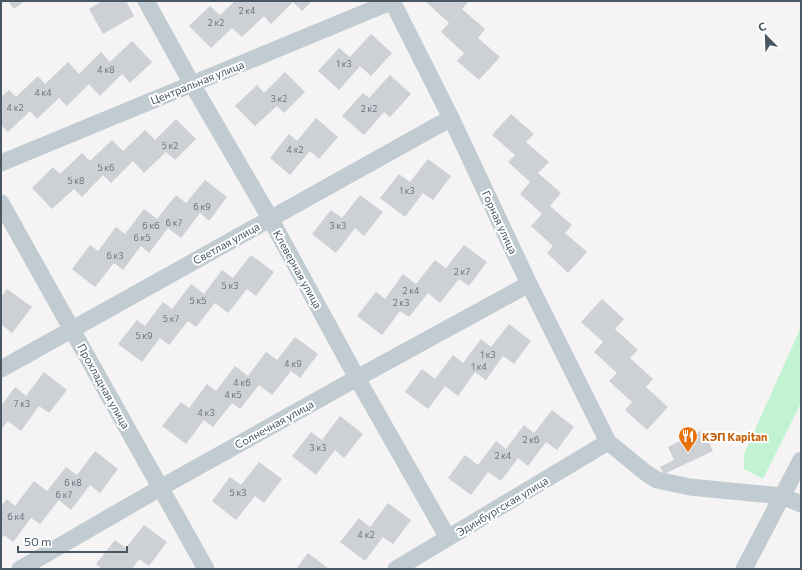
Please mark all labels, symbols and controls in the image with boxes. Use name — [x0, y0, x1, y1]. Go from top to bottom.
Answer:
house number: 2 к4 — [239, 5, 256, 16]
north arrow — [746, 16, 786, 56]
house number: 2 к2 — [208, 17, 224, 28]
text: С — [756, 19, 768, 34]
street label: Центральная улица — [148, 57, 246, 107]
house number: 1 к3 — [336, 58, 352, 69]
house number: 4 к8 — [97, 64, 115, 75]
house number: 4 к4 — [34, 87, 52, 98]
house number: 3 к2 — [271, 93, 287, 104]
house number: 4 к2 — [7, 102, 23, 113]
house number: 2 к2 — [361, 103, 377, 114]
house number: 5 к2 — [162, 140, 178, 151]
house number: 4 к2 — [287, 144, 303, 155]
house number: 5 к6 — [97, 162, 115, 173]
house number: 5 к8 — [67, 175, 85, 186]
house number: 1 к3 — [399, 185, 415, 196]
street label: Горная улица — [480, 188, 520, 256]
house number: 6 к9 — [193, 201, 211, 212]
house number: 6 к7 — [166, 217, 183, 228]
street label: Светлая улица — [190, 219, 262, 267]
house number: 6 к6 — [142, 220, 160, 231]
house number: 3 к3 — [330, 220, 346, 231]
street label: Клеверная улица — [271, 228, 325, 310]
house number: 6 к5 — [133, 232, 151, 243]
house number: 6 к3 — [106, 250, 124, 261]
house number: 2 к7 — [454, 266, 470, 277]
house number: 5 к3 — [222, 280, 238, 291]
house number: 2 к4 — [403, 285, 420, 296]
house number: 5 к5 — [190, 295, 206, 306]
house number: 2 к3 — [393, 297, 409, 308]
house number: 5 к7 — [163, 313, 179, 324]
house number: 5 к9 — [135, 330, 153, 341]
street label: Прохладная улица — [75, 341, 133, 431]
house number: 1 к3 — [480, 349, 496, 360]
house number: 4 к9 — [284, 358, 302, 369]
house number: 1 к4 — [471, 361, 487, 372]
house number: 4 к6 — [233, 377, 251, 388]
house number: 4 к5 — [224, 389, 242, 400]
street label: Солнечная улица — [232, 397, 316, 451]
house number: 7 к3 — [14, 398, 30, 409]
house number: 4 к3 — [197, 407, 215, 418]
restaurant icon: КЭП Kapitan — [677, 425, 699, 453]
place label: КЭП Kapitan — [702, 430, 767, 443]
house number: 2 к6 — [523, 434, 540, 445]
house number: 3 к3 — [310, 442, 326, 453]
house number: 2 к4 — [495, 450, 512, 461]
street label: Эдинбургская улица — [454, 473, 550, 539]
house number: 6 к8 — [64, 477, 82, 488]
house number: 5 к3 — [230, 487, 246, 498]
house number: 6 к7 — [56, 489, 73, 500]
house number: 6 к4 — [7, 511, 25, 522]
scale bar — [18, 528, 127, 554]
house number: 4 к2 — [358, 529, 374, 540]
text: 50 m — [24, 534, 52, 548]

